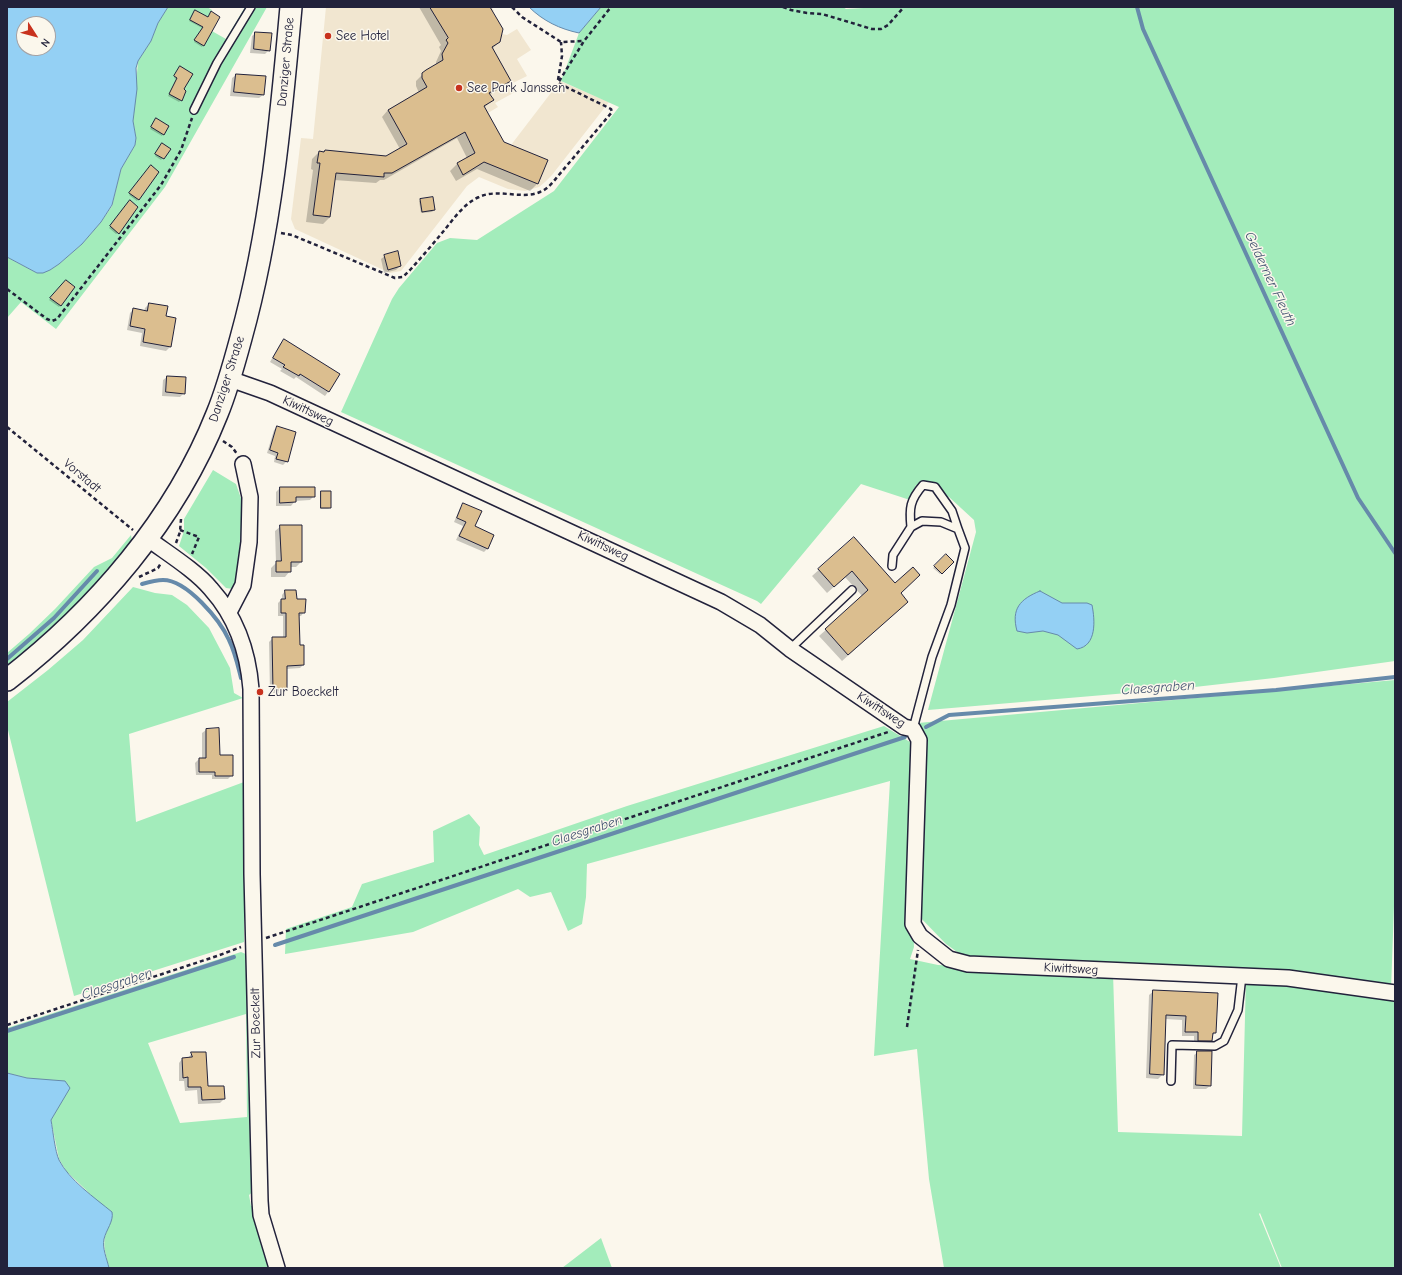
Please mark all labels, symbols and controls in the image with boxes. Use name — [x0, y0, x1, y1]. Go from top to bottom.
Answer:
north arrow — [16, 16, 56, 56]
street label: Danziger Straße — [274, 17, 298, 107]
place label: See Hotel — [336, 28, 389, 44]
marker: See Hotel — [323, 31, 333, 41]
text: N — [38, 36, 53, 49]
place label: See Park Janssen — [467, 80, 565, 96]
marker: See Park Janssen — [454, 83, 464, 93]
water label: Gelderner Fleuth — [1241, 229, 1299, 329]
street label: Danziger Straße — [206, 334, 248, 424]
street label: Kiwittsweg — [280, 392, 336, 430]
street label: Vorstadt — [60, 456, 104, 496]
street label: Kiwittsweg — [575, 527, 631, 565]
water label: Claesgraben — [1121, 677, 1195, 699]
place label: Zur Boeckelt — [268, 684, 339, 700]
marker: Zur Boeckelt — [255, 687, 265, 697]
street label: Kiwittsweg — [854, 689, 908, 731]
water label: Claesgraben — [549, 812, 625, 850]
street label: Kiwittsweg — [1043, 960, 1099, 978]
water label: Claesgraben — [79, 965, 155, 1003]
street label: Zur Boeckelt — [248, 988, 264, 1058]

